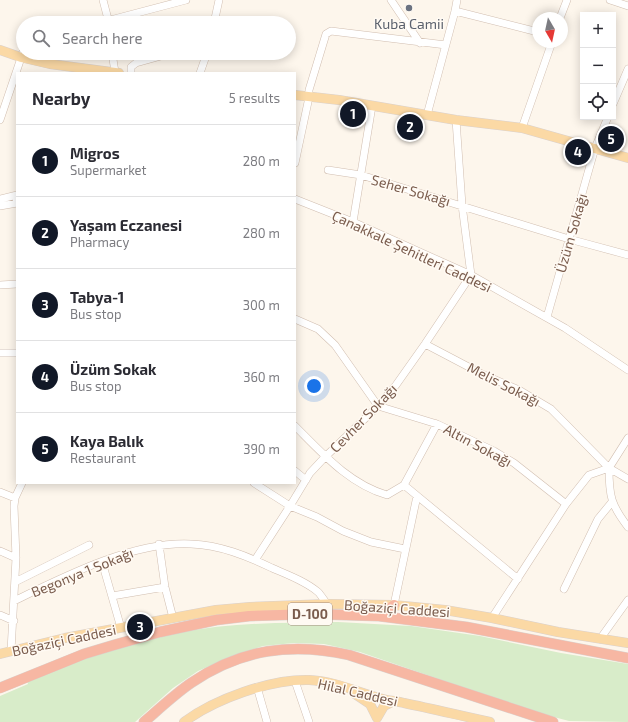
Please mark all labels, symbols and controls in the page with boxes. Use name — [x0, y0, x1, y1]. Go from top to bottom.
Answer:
marker: Kuba Camii — [404, 3, 414, 13]
north arrow — [532, 12, 568, 48]
map controls — [580, 12, 616, 120]
button: + — [580, 12, 616, 48]
place label: Kuba Camii — [374, 15, 444, 32]
search box — [16, 16, 296, 60]
icon: search — [30, 27, 52, 49]
text: Search here — [62, 29, 143, 47]
button: − — [580, 48, 616, 84]
button: locate — [580, 84, 616, 120]
text: Nearby — [32, 88, 90, 108]
text: 5 results — [229, 90, 280, 106]
pin: 1 — [340, 99, 366, 129]
pin: 2 — [397, 112, 423, 142]
pin: 5 — [598, 124, 624, 154]
pin: 4 — [565, 137, 591, 167]
text: Migros — [70, 144, 120, 162]
text: 1 — [42, 153, 48, 169]
text: 280 m — [243, 153, 280, 169]
text: Supermarket — [70, 162, 147, 178]
street label: Seher Sokağı — [370, 171, 452, 209]
street label: Üzüm Sokağı — [552, 191, 590, 275]
street label: Çanakkale Şehitleri Caddesi — [329, 206, 495, 296]
text: Yaşam Eczanesi — [70, 216, 182, 234]
text: 2 — [41, 225, 49, 241]
text: 280 m — [243, 225, 280, 241]
text: Pharmacy — [70, 234, 129, 250]
text: Tabya-1 — [70, 288, 124, 306]
text: 3 — [41, 297, 49, 313]
text: 300 m — [243, 297, 280, 313]
text: Bus stop — [70, 306, 121, 322]
street label: Melis Sokağı — [465, 358, 543, 410]
text: Üzüm Sokak — [70, 360, 157, 378]
text: 4 — [41, 369, 49, 385]
text: 360 m — [243, 369, 280, 385]
your location — [304, 376, 324, 396]
text: Bus stop — [70, 378, 121, 394]
street label: Cevher Sokağı — [326, 380, 400, 456]
street label: Altın Sokağı — [441, 420, 515, 470]
text: Kaya Balık — [70, 432, 144, 450]
text: 5 — [41, 441, 49, 457]
text: 390 m — [243, 441, 280, 457]
text: Restaurant — [70, 450, 136, 466]
street label: Begonya 1 Sokağı — [28, 544, 136, 600]
street label: Boğaziçi Caddesi — [343, 596, 450, 621]
road number: D-100 — [288, 603, 332, 625]
pin: 3 — [127, 612, 153, 642]
street label: Boğaziçi Caddesi — [10, 621, 118, 660]
street label: Hilal Caddesi — [316, 675, 400, 709]

